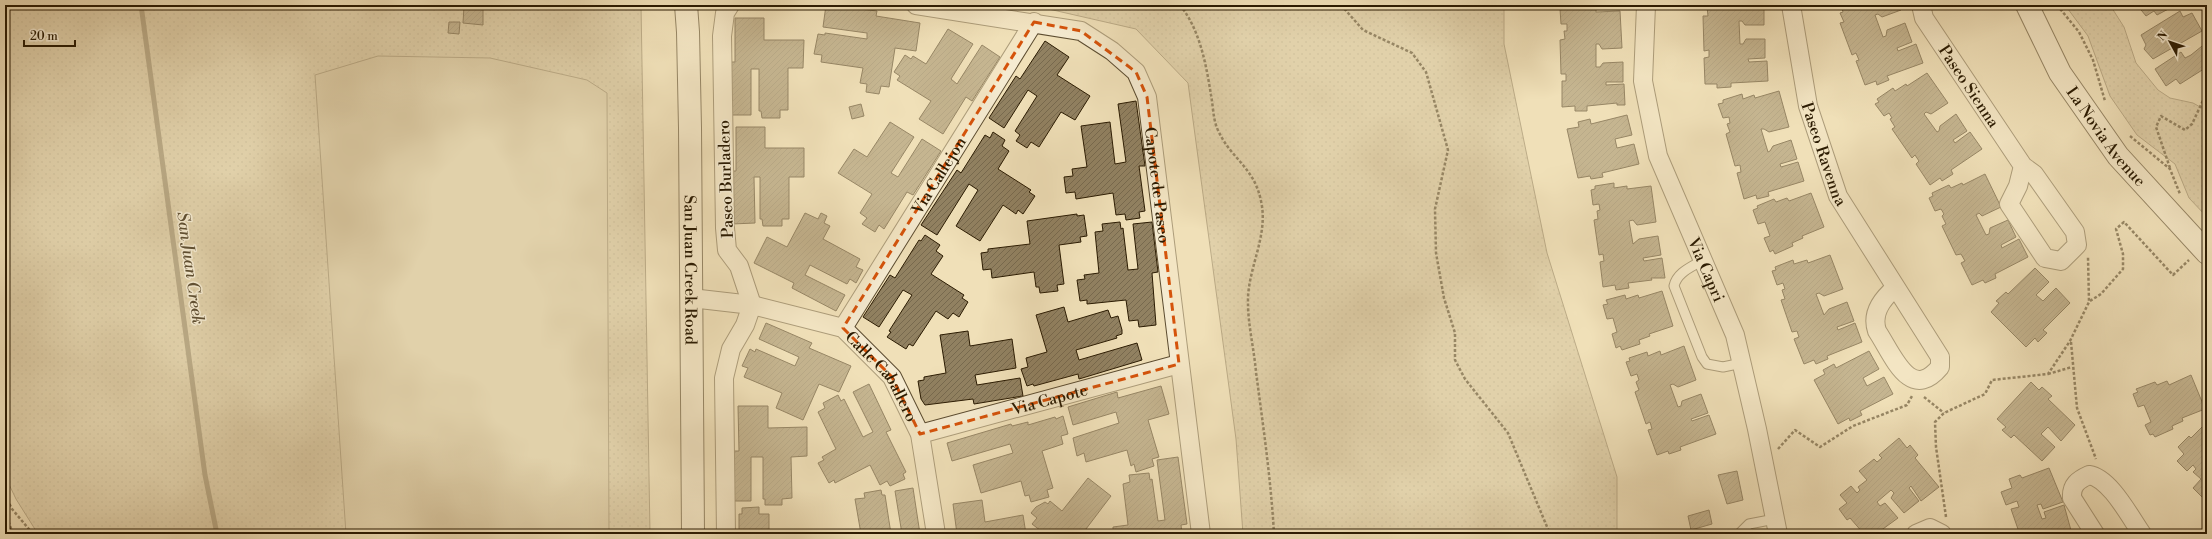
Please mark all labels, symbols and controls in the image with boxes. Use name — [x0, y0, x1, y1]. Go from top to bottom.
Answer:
scale bar — [24, 22, 75, 48]
north arrow — [2150, 22, 2190, 62]
text: N — [2155, 28, 2171, 44]
text: 20 m — [30, 29, 58, 44]
street label: Paseo Sienna — [1934, 41, 2004, 132]
street label: La Novia Avenue — [2062, 83, 2150, 191]
street label: Paseo Ravenna — [1796, 100, 1851, 211]
street label: Paseo Burladero — [714, 119, 738, 238]
street label: Capote de Paseo — [1140, 126, 1174, 245]
street label: Via Callejon — [907, 133, 971, 219]
street label: San Juan Creek Road — [679, 195, 701, 345]
water label: San Juan Creek — [171, 210, 209, 326]
street label: Via Capri — [1683, 234, 1729, 305]
street label: Calle Caballero — [841, 327, 921, 425]
street label: Via Capote — [1008, 380, 1090, 420]

